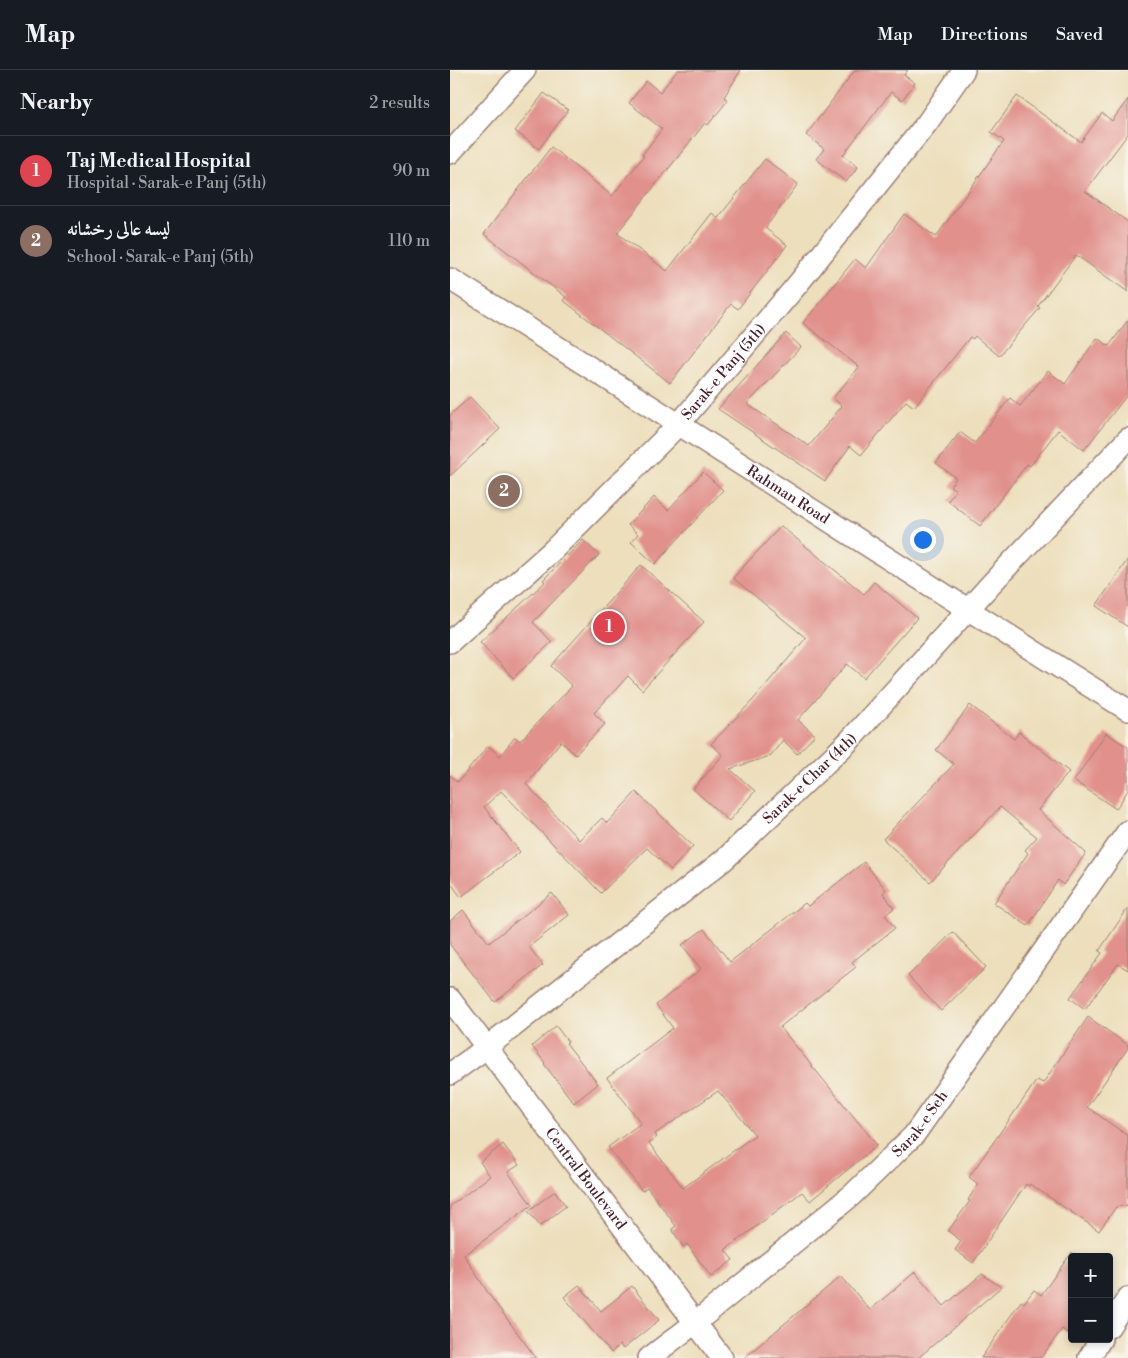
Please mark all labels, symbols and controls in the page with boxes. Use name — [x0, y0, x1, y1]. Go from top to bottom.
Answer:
text: Map — [25, 20, 75, 50]
text: Map — [877, 23, 913, 46]
text: Directions — [941, 23, 1028, 46]
text: Saved — [1056, 23, 1103, 46]
text: Nearby — [20, 90, 93, 116]
text: 2 results — [369, 93, 430, 113]
text: Taj Medical Hospital — [67, 149, 251, 173]
text: 1 — [32, 161, 40, 181]
text: 90 m — [392, 161, 430, 181]
text: Hospital · Sarak-e Panj (5th) — [67, 173, 267, 193]
text: لیسه عالی رخشانه — [67, 217, 170, 241]
text: 2 — [31, 231, 41, 251]
text: 110 m — [388, 231, 430, 251]
text: School · Sarak-e Panj (5th) — [67, 247, 254, 267]
street label: Sarak-e Panj (5th) — [678, 320, 770, 424]
street label: Rahman Road — [743, 461, 833, 529]
pin: 2 — [488, 472, 520, 510]
your location — [910, 527, 936, 553]
pin: 1 — [593, 608, 625, 646]
street label: Sarak-e Char (4th) — [759, 729, 861, 828]
street label: Sarak-e Seh — [888, 1087, 952, 1161]
street label: Central Boulevard — [541, 1124, 631, 1234]
map controls — [1068, 1253, 1113, 1343]
button: + — [1068, 1253, 1113, 1298]
button: − — [1068, 1298, 1113, 1343]

